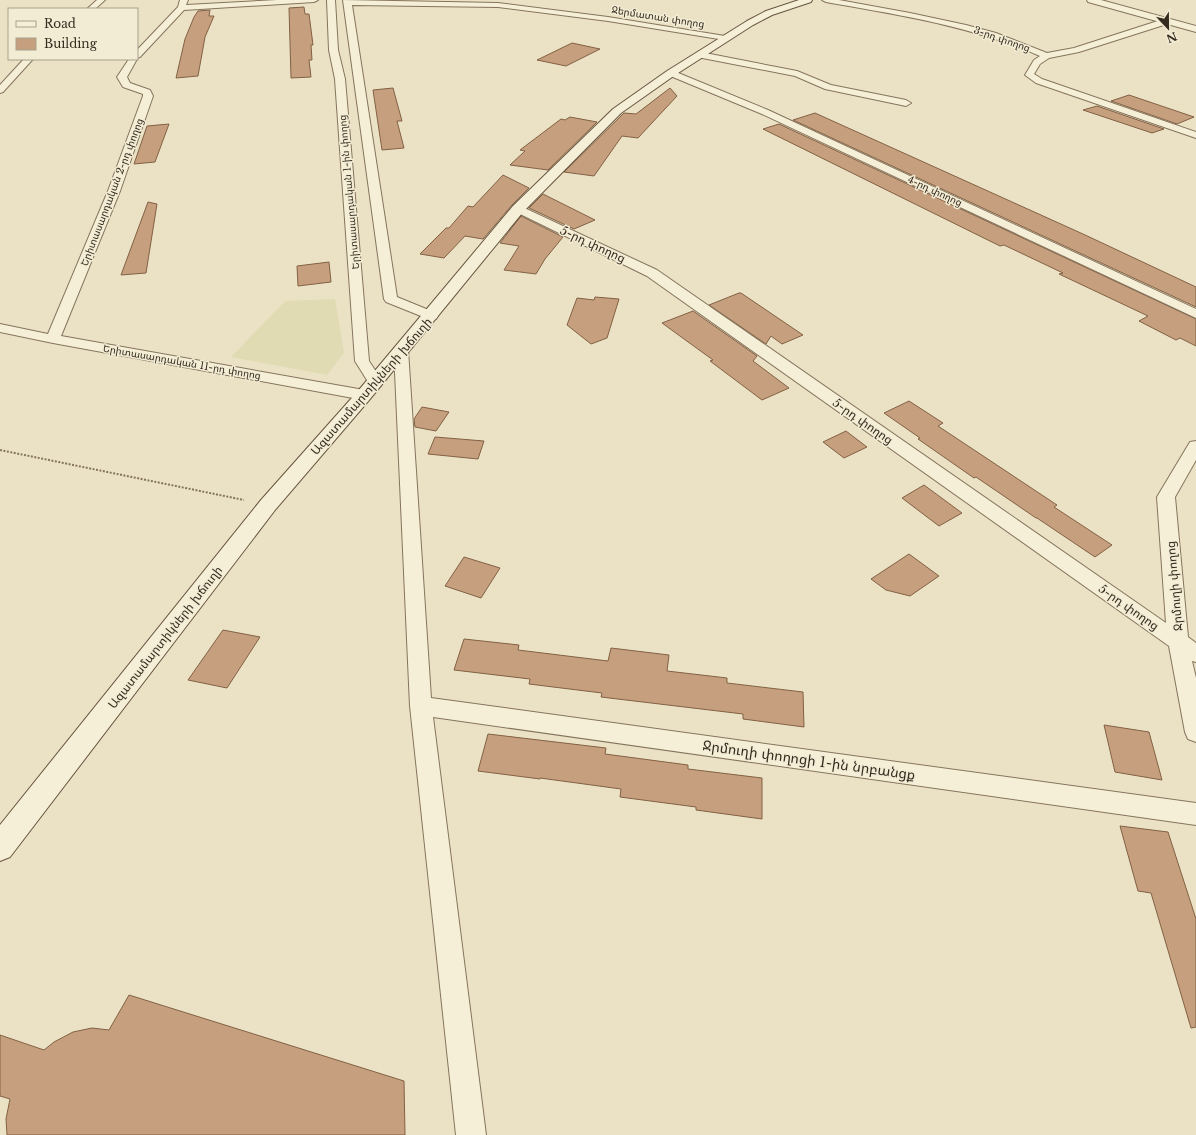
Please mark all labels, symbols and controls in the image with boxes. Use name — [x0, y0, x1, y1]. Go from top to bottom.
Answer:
street label: Ջերմատան փողոց — [611, 3, 705, 31]
legend — [8, 8, 138, 60]
north arrow — [1148, 8, 1188, 48]
text: Road — [44, 16, 76, 31]
street label: 3-րդ փողոց — [972, 23, 1032, 55]
text: N — [1164, 29, 1179, 46]
text: Building — [44, 36, 98, 51]
street label: Երիտասարդական 1-ին փողոց — [336, 114, 362, 270]
street label: Երիտասարդական 2-րդ փողոց — [78, 116, 146, 268]
street label: 4-րդ փողոց — [906, 173, 964, 209]
street label: 5-րդ փողոց — [558, 222, 628, 266]
street label: Ազատամարտիկների խճուղի — [307, 314, 435, 458]
street label: Երիտասարդական 11-րդ փողոց — [102, 342, 262, 382]
street label: 5-րդ փողոց — [830, 395, 896, 447]
street label: Ջրմուղի փողոց — [1163, 540, 1185, 632]
street label: Ազատամարտիկների խճուղի — [105, 563, 225, 711]
street label: 5-րդ փողոց — [1096, 581, 1162, 633]
street label: Ջրմուղի փողոցի 1-ին նրբանցք — [701, 736, 917, 784]

